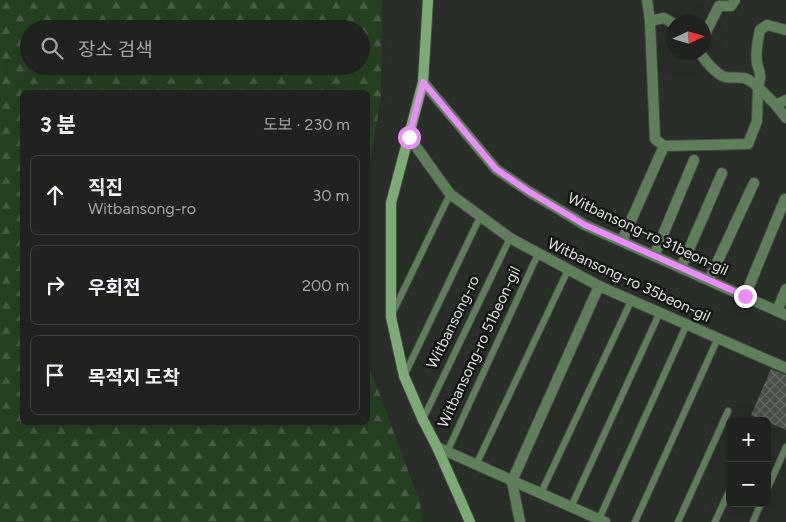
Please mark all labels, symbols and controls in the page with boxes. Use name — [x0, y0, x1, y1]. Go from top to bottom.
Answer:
north arrow — [666, 15, 711, 60]
search box — [20, 20, 370, 75]
icon: search — [38, 34, 66, 62]
text: 장소 검색 — [78, 38, 153, 61]
text: 3 분 — [40, 112, 76, 137]
text: 도보 · 230 m — [263, 115, 350, 134]
route start — [398, 126, 421, 149]
text: 직진 — [88, 176, 123, 199]
icon: ahead — [41, 181, 69, 209]
text: 30 m — [312, 186, 349, 205]
street label: Witbansong-ro 31beon-gil — [565, 189, 731, 279]
text: Witbansong-ro — [88, 199, 196, 218]
street label: Witbansong-ro 35beon-gil — [545, 234, 713, 326]
street label: Witbansong-ro 51beon-gil — [434, 264, 524, 430]
icon: right — [41, 271, 69, 299]
street label: Witbansong-ro — [423, 272, 483, 371]
text: 우회전 — [88, 276, 140, 299]
text: 200 m — [302, 276, 349, 295]
route end — [734, 285, 757, 308]
icon: arrive — [41, 361, 69, 389]
text: 목적지 도착 — [88, 366, 180, 389]
map controls — [726, 417, 771, 507]
button: + — [726, 417, 771, 462]
button: − — [726, 462, 771, 507]

